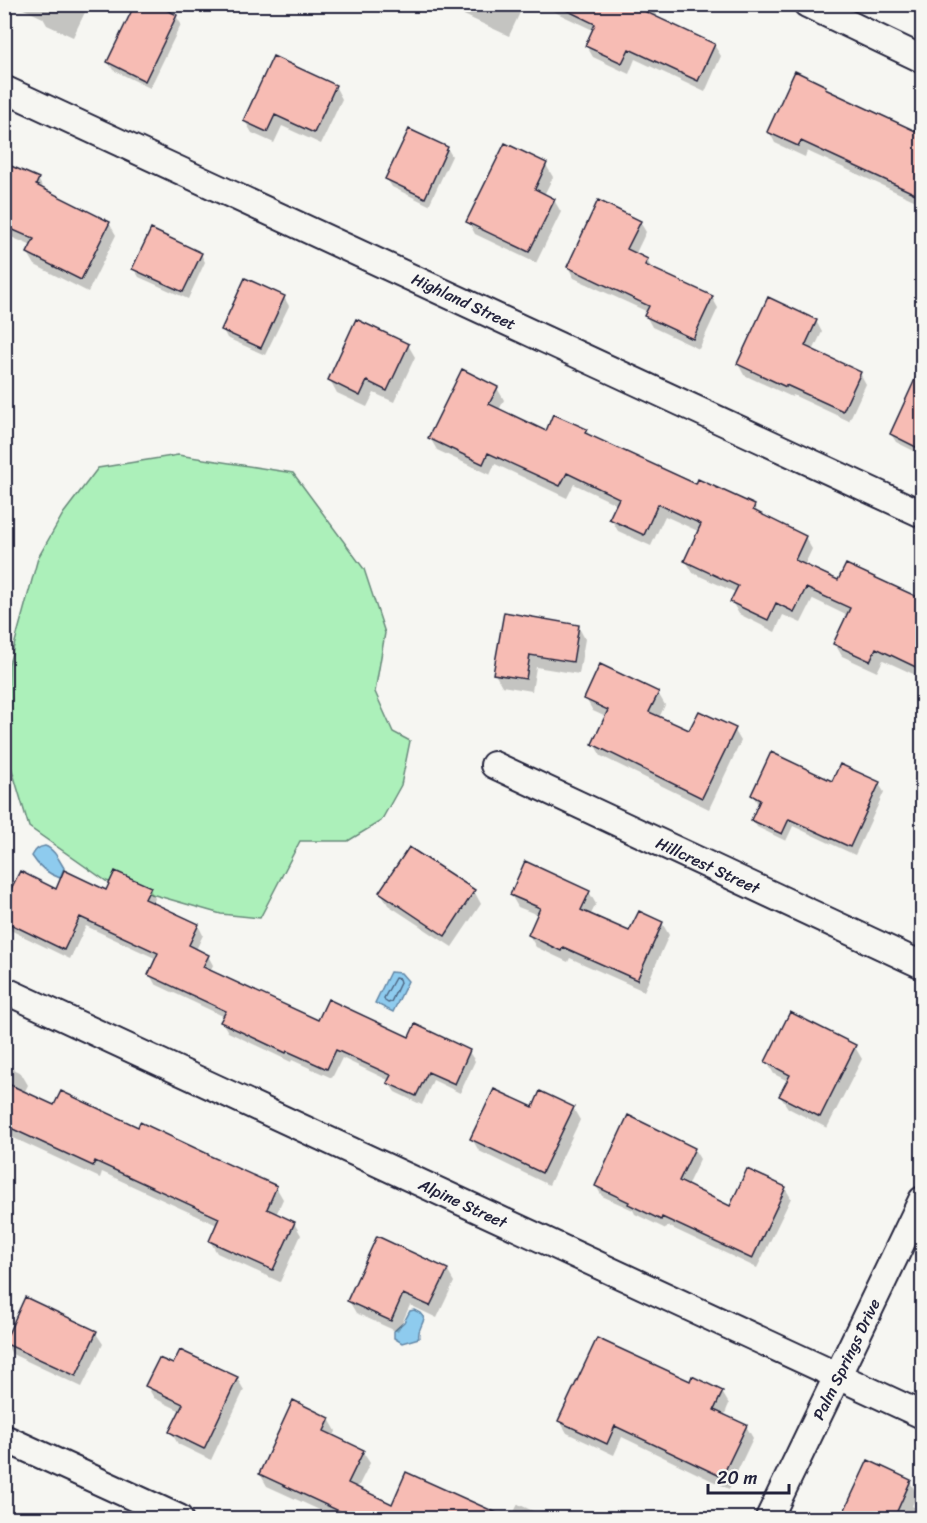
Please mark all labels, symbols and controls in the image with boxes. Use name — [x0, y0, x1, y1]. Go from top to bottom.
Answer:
street label: Highland Street — [407, 265, 521, 338]
street label: Hillcrest Street — [651, 829, 765, 903]
street label: Alpine Street — [413, 1170, 512, 1237]
street label: Palm Springs Drive — [804, 1293, 889, 1425]
scale bar — [708, 1457, 789, 1495]
text: 20 m — [717, 1462, 757, 1494]

